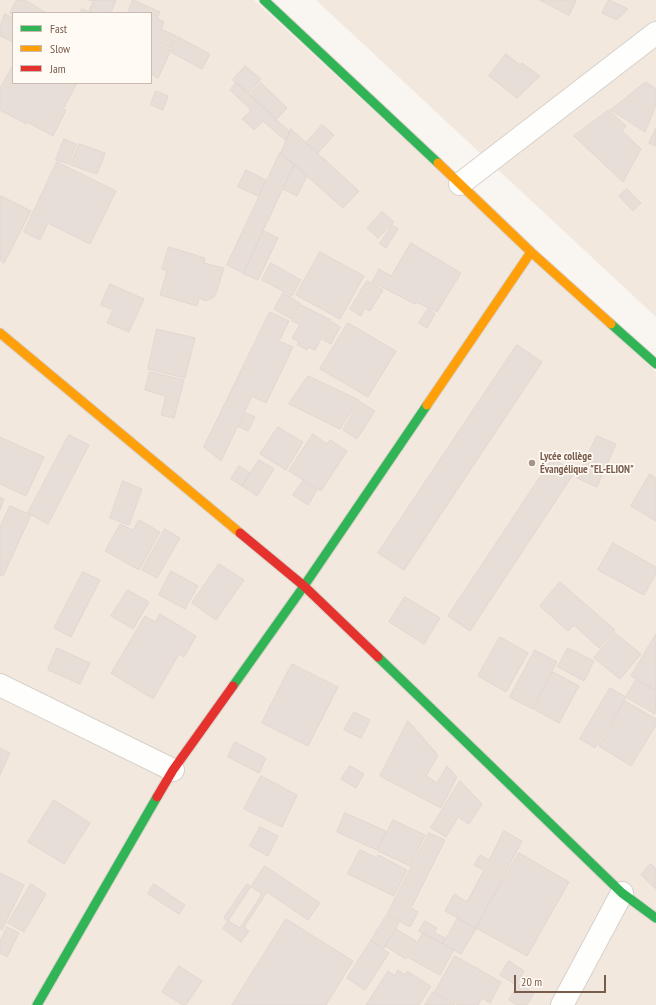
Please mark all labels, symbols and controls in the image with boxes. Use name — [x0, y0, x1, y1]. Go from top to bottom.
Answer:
legend — [12, 12, 152, 84]
text: Fast — [50, 21, 67, 36]
text: Slow — [50, 41, 70, 56]
text: Jam — [50, 61, 66, 76]
place label: Lycée collège Évangélique "EL-ELION" — [540, 450, 634, 476]
marker: Lycée collège Évangélique "EL-ELION" — [527, 458, 537, 468]
scale bar — [516, 967, 608, 993]
text: 20 m — [521, 974, 542, 989]

